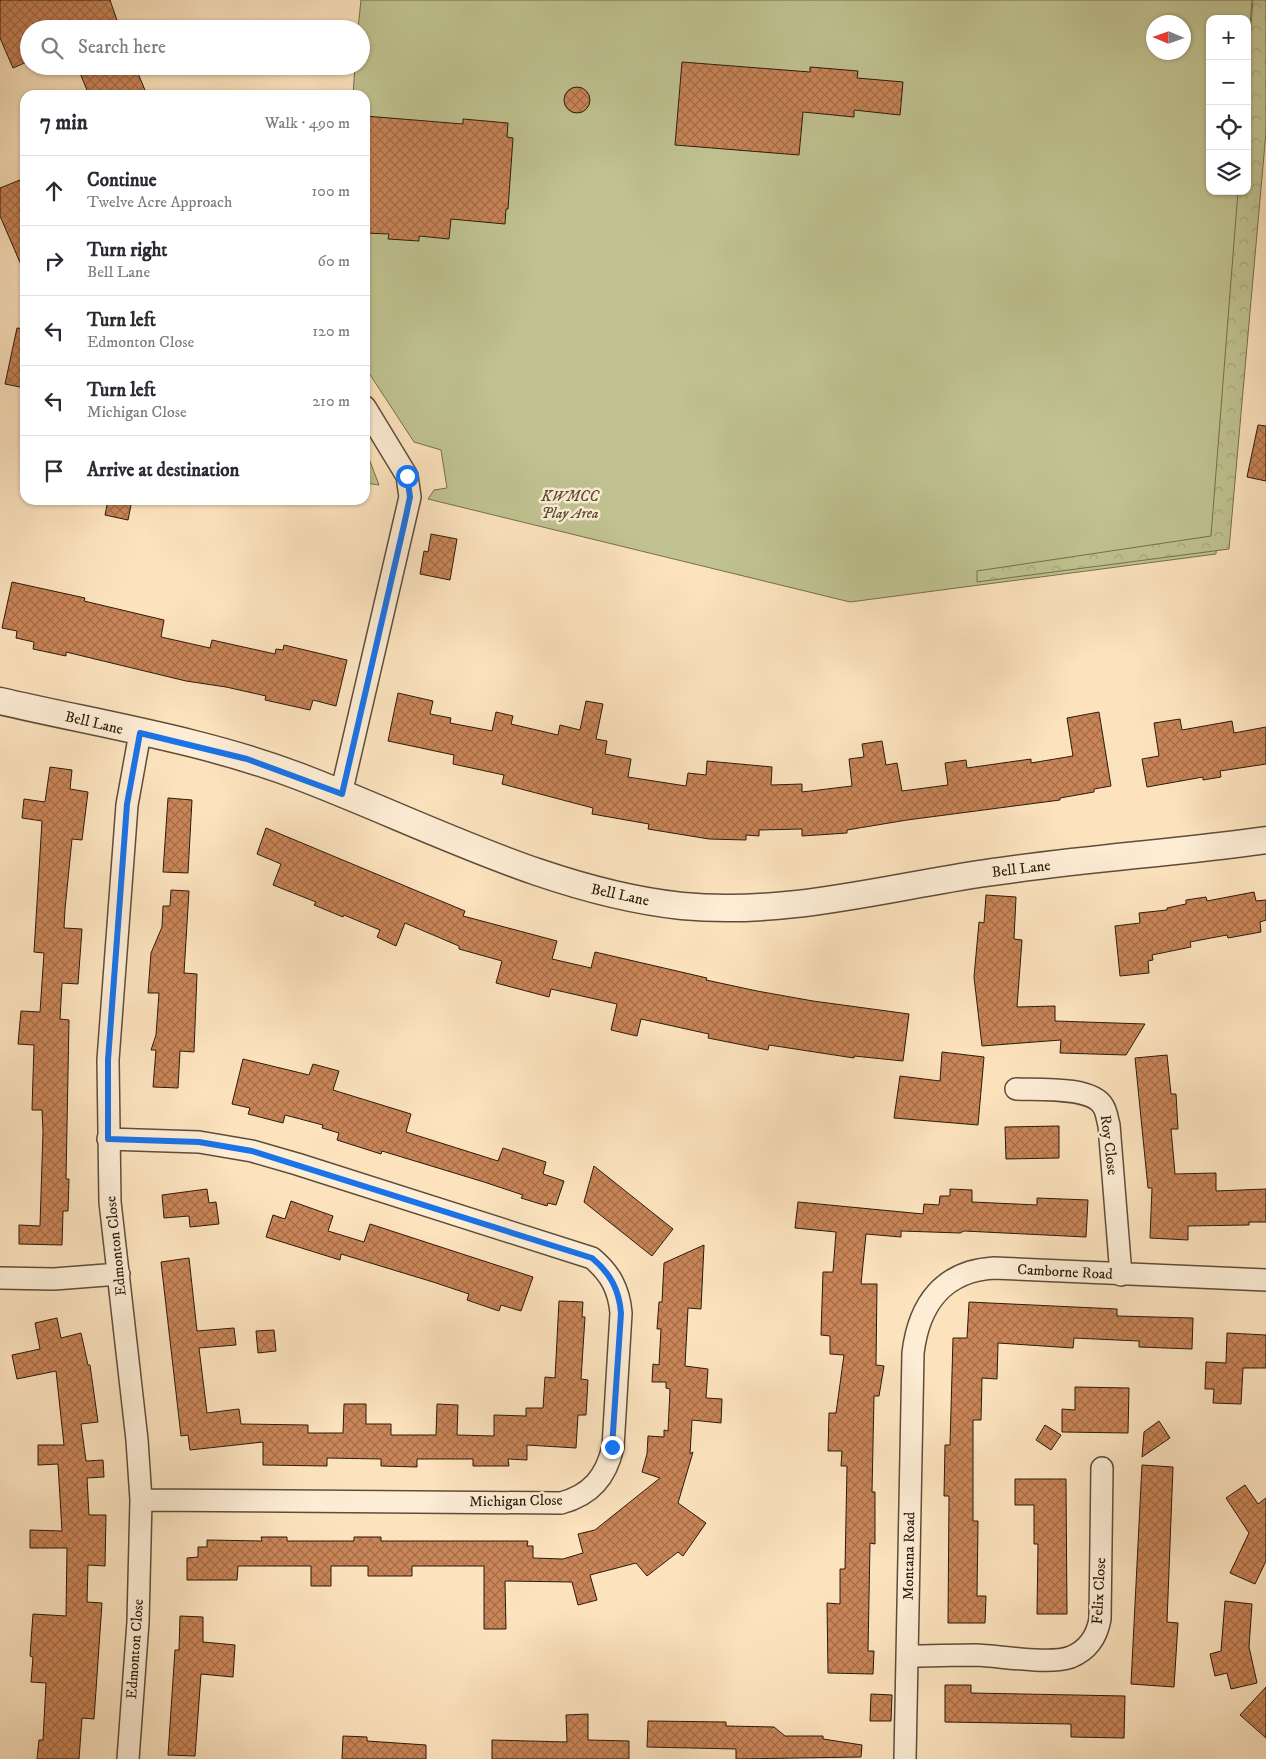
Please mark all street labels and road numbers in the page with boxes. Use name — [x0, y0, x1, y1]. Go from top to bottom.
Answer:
street label: Bell Lane — [63, 707, 125, 739]
street label: Bell Lane — [991, 856, 1051, 882]
street label: Bell Lane — [589, 880, 651, 910]
street label: Roy Close — [1096, 1114, 1122, 1176]
street label: Edmonton Close — [101, 1195, 131, 1297]
street label: Camborne Road — [1017, 1260, 1114, 1284]
street label: Michigan Close — [469, 1491, 563, 1511]
street label: Montana Road — [899, 1511, 919, 1600]
street label: Felix Close — [1088, 1557, 1110, 1625]
street label: Edmonton Close — [122, 1598, 148, 1700]

